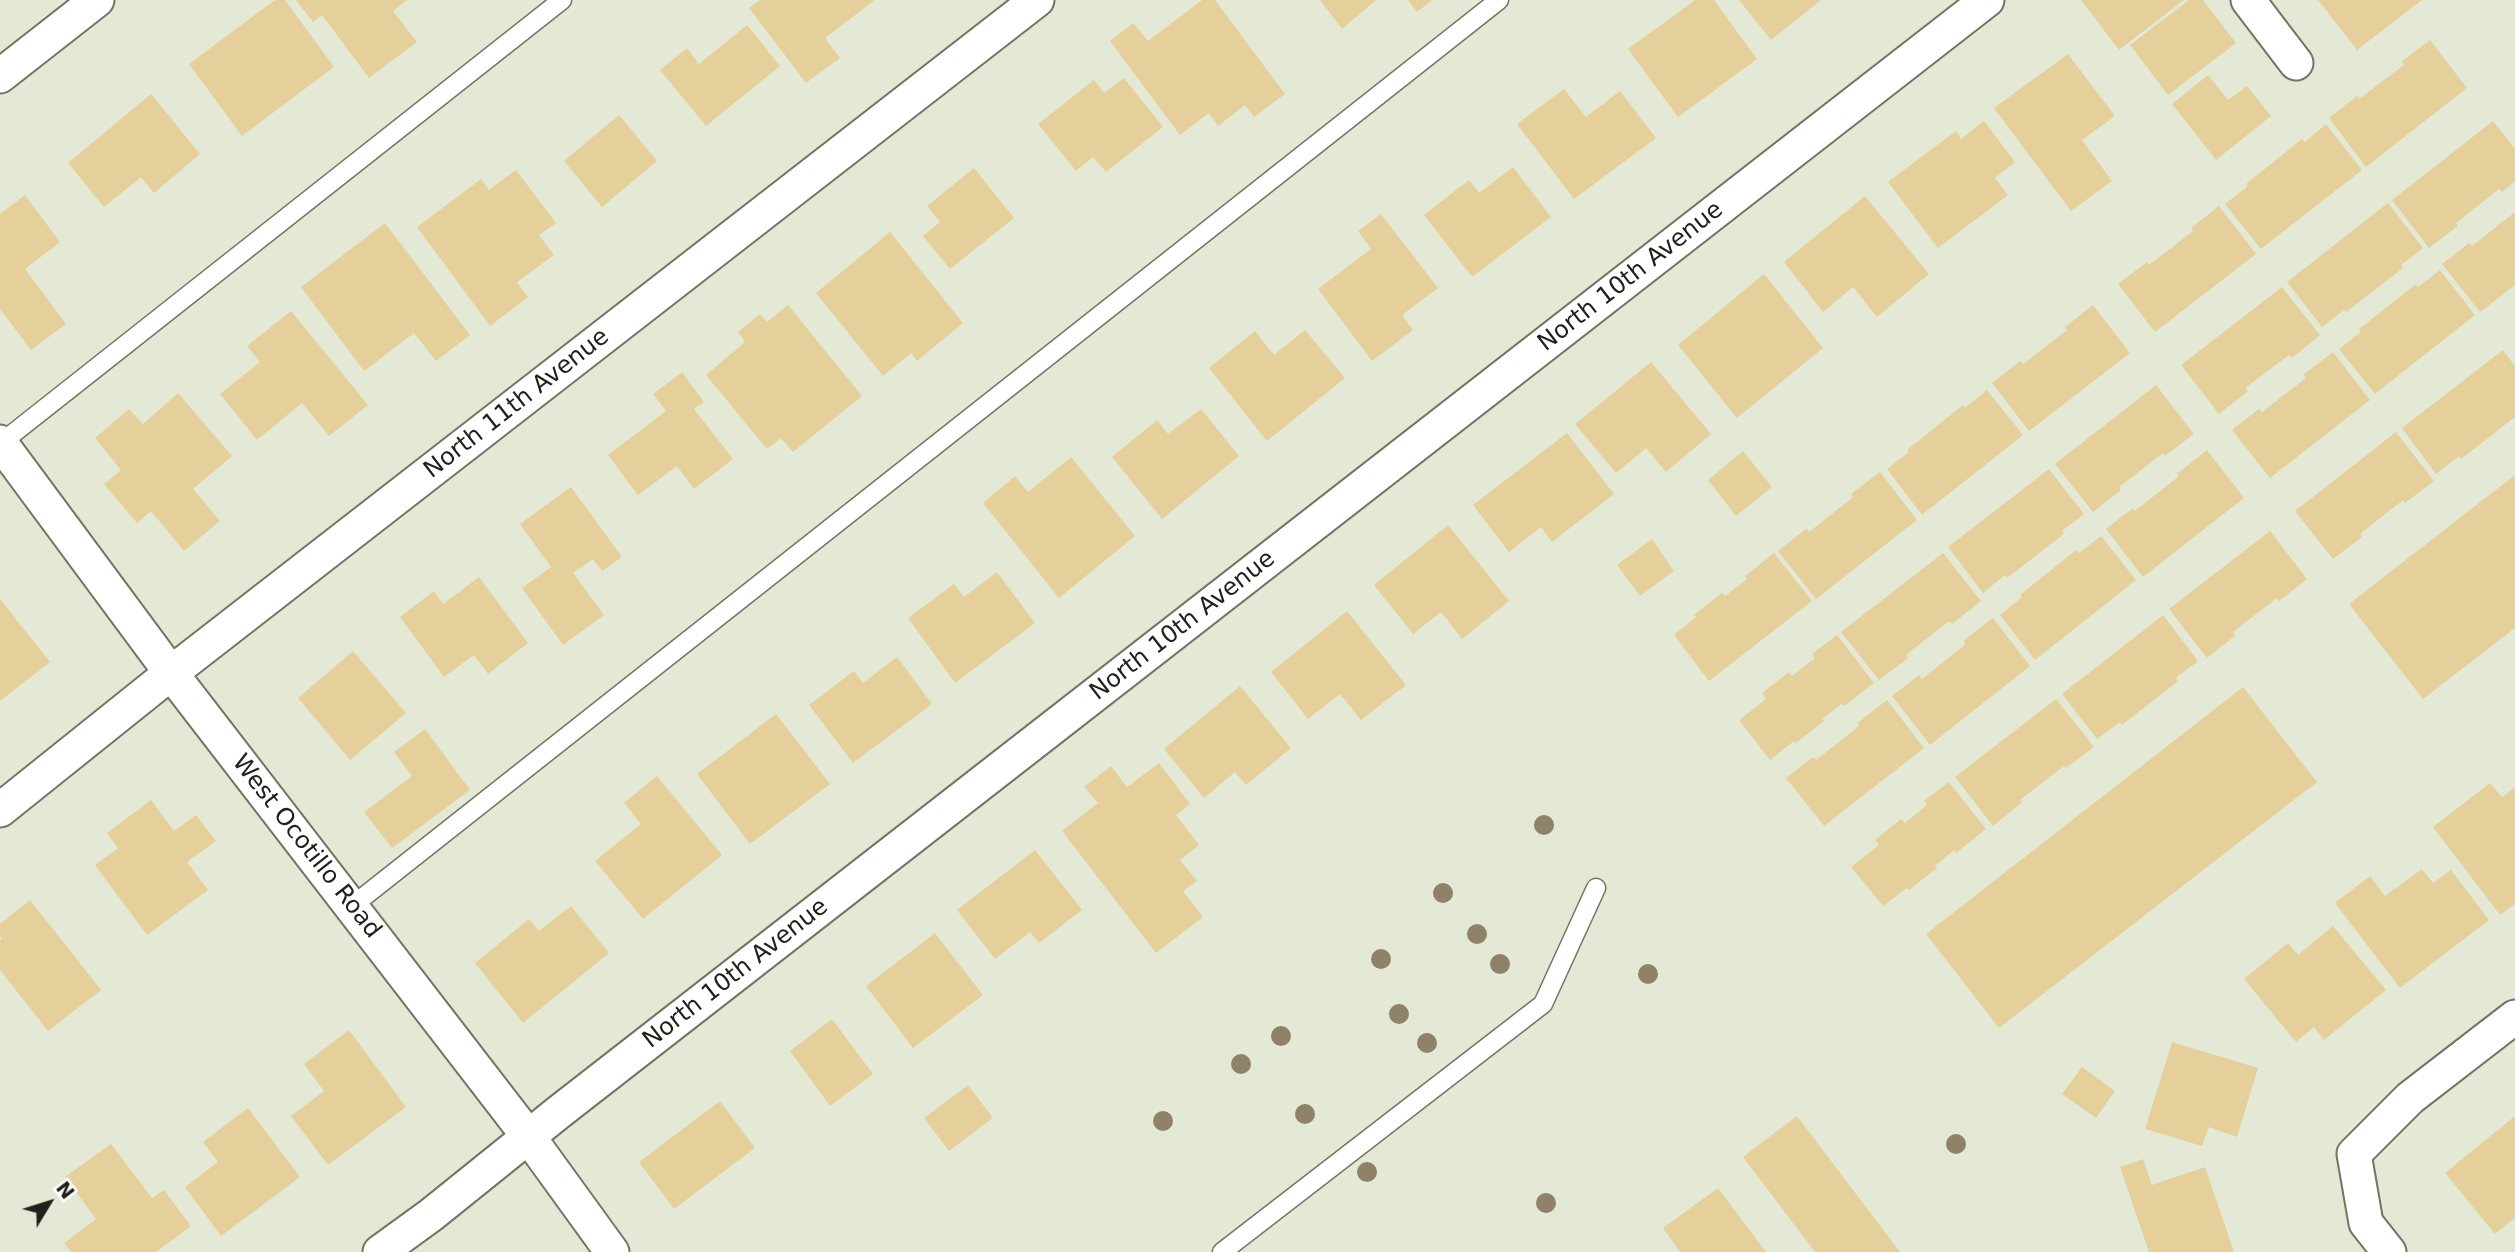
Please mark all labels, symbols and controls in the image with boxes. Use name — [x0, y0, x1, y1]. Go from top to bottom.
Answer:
street label: North 10th Avenue — [1533, 196, 1729, 358]
street label: North 11th Avenue — [419, 323, 615, 485]
street label: North 10th Avenue — [1085, 545, 1281, 707]
street label: West Ocotillo Road — [225, 749, 387, 945]
street label: North 10th Avenue — [638, 893, 834, 1055]
north arrow — [14, 1168, 84, 1238]
text: N — [52, 1177, 79, 1203]

